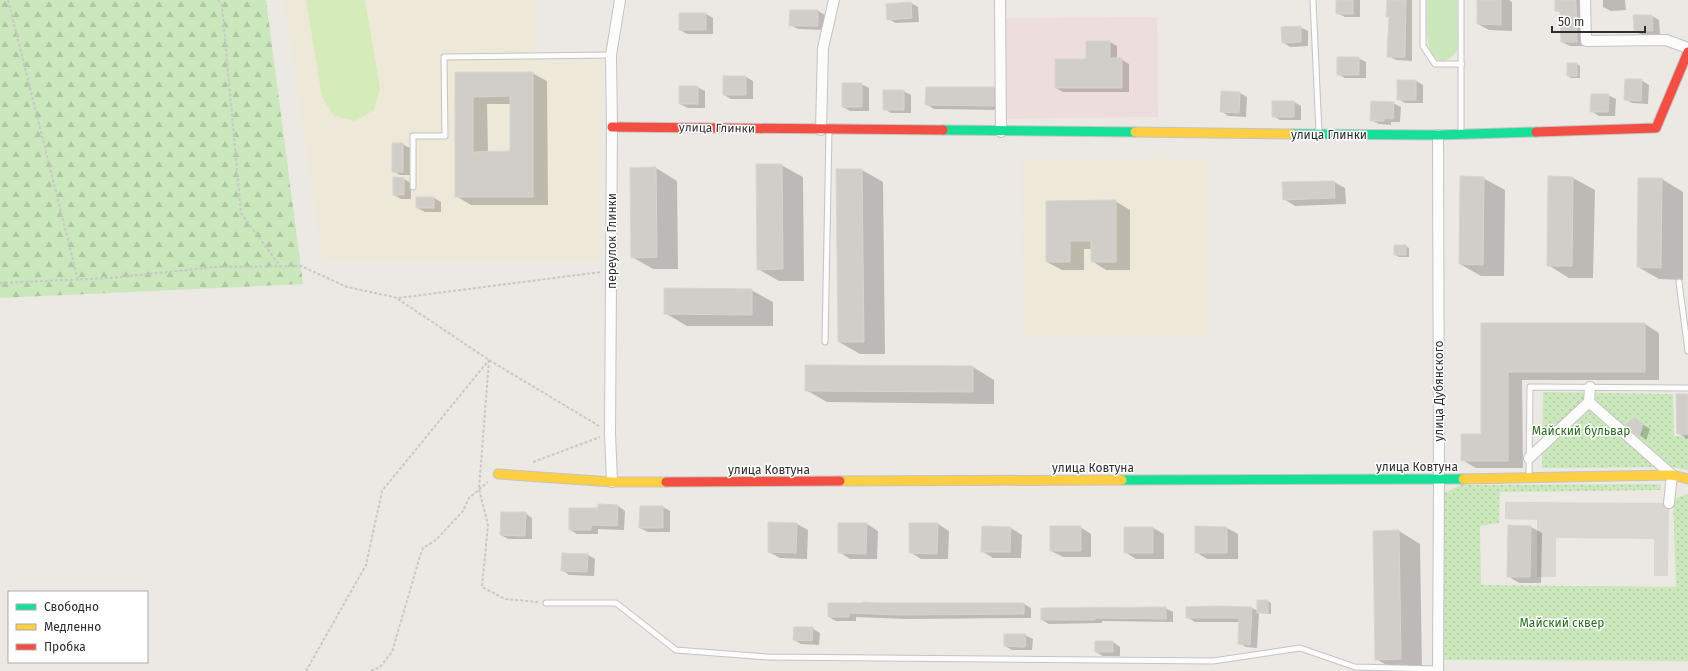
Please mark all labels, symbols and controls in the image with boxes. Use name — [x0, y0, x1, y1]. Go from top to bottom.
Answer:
scale bar — [1552, 8, 1645, 34]
text: 50 m — [1558, 15, 1584, 29]
street label: улица Глинки — [679, 120, 755, 136]
street label: улица Глинки — [1291, 128, 1367, 142]
street label: переулок Глинки — [605, 193, 619, 289]
street label: улица Дубянского — [1432, 340, 1446, 442]
park label: Майский бульвар — [1532, 424, 1630, 438]
street label: улица Ковтуна — [1376, 460, 1458, 474]
street label: улица Ковтуна — [1052, 461, 1134, 475]
street label: улица Ковтуна — [728, 463, 810, 477]
legend — [8, 591, 148, 663]
text: Свободно — [44, 600, 99, 614]
park label: Майский сквер — [1520, 616, 1604, 630]
text: Медленно — [44, 620, 101, 634]
text: Пробка — [44, 640, 86, 654]

